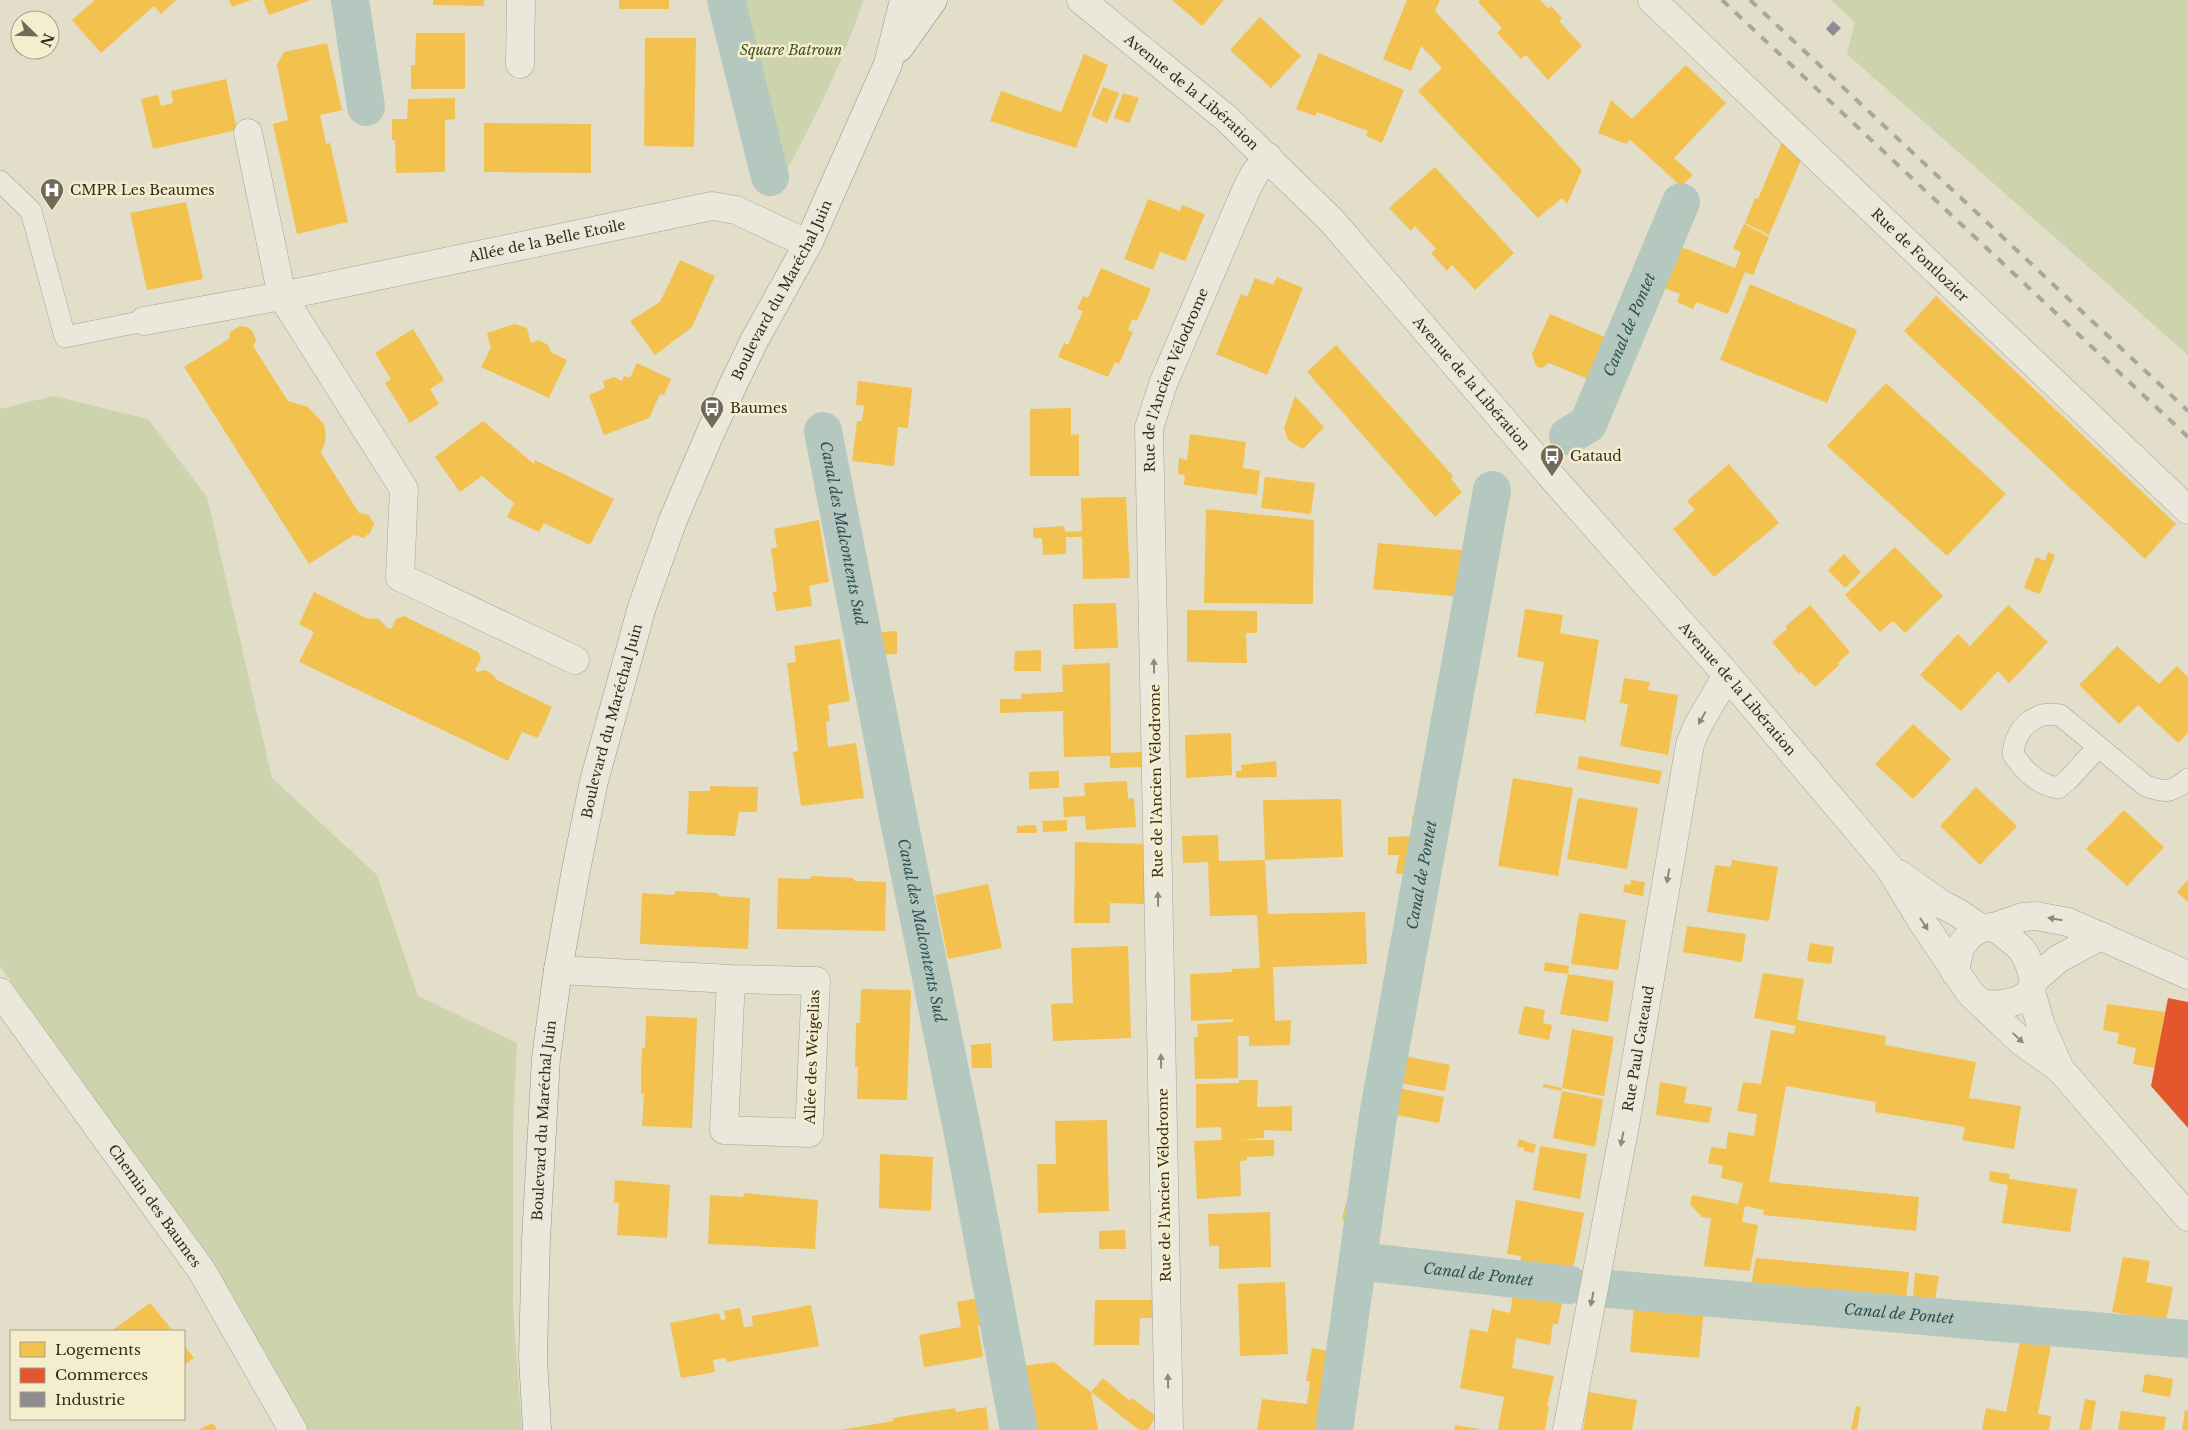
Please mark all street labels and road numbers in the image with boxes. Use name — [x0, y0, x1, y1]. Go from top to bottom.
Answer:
street label: Avenue de la Libération — [1120, 29, 1263, 154]
street label: Boulevard du Maréchal Juin — [728, 197, 836, 383]
street label: Rue de Fontlozier — [1868, 204, 1973, 306]
street label: Allée de la Belle Etoile — [466, 215, 627, 266]
street label: Rue de l'Ancien Vélodrome — [1140, 285, 1212, 473]
street label: Avenue de la Libération — [1409, 312, 1534, 454]
street label: Avenue de la Libération — [1675, 617, 1800, 760]
street label: Boulevard du Maréchal Juin — [578, 621, 646, 820]
street label: Rue de l'Ancien Vélodrome — [1145, 684, 1167, 878]
street label: Rue Paul Gateaud — [1619, 984, 1658, 1113]
street label: Allée des Weigelias — [801, 989, 823, 1126]
street label: Boulevard du Maréchal Juin — [528, 1019, 560, 1221]
street label: Rue de l'Ancien Vélodrome — [1153, 1088, 1175, 1282]
street label: Chemin des Baumes — [104, 1141, 205, 1271]

